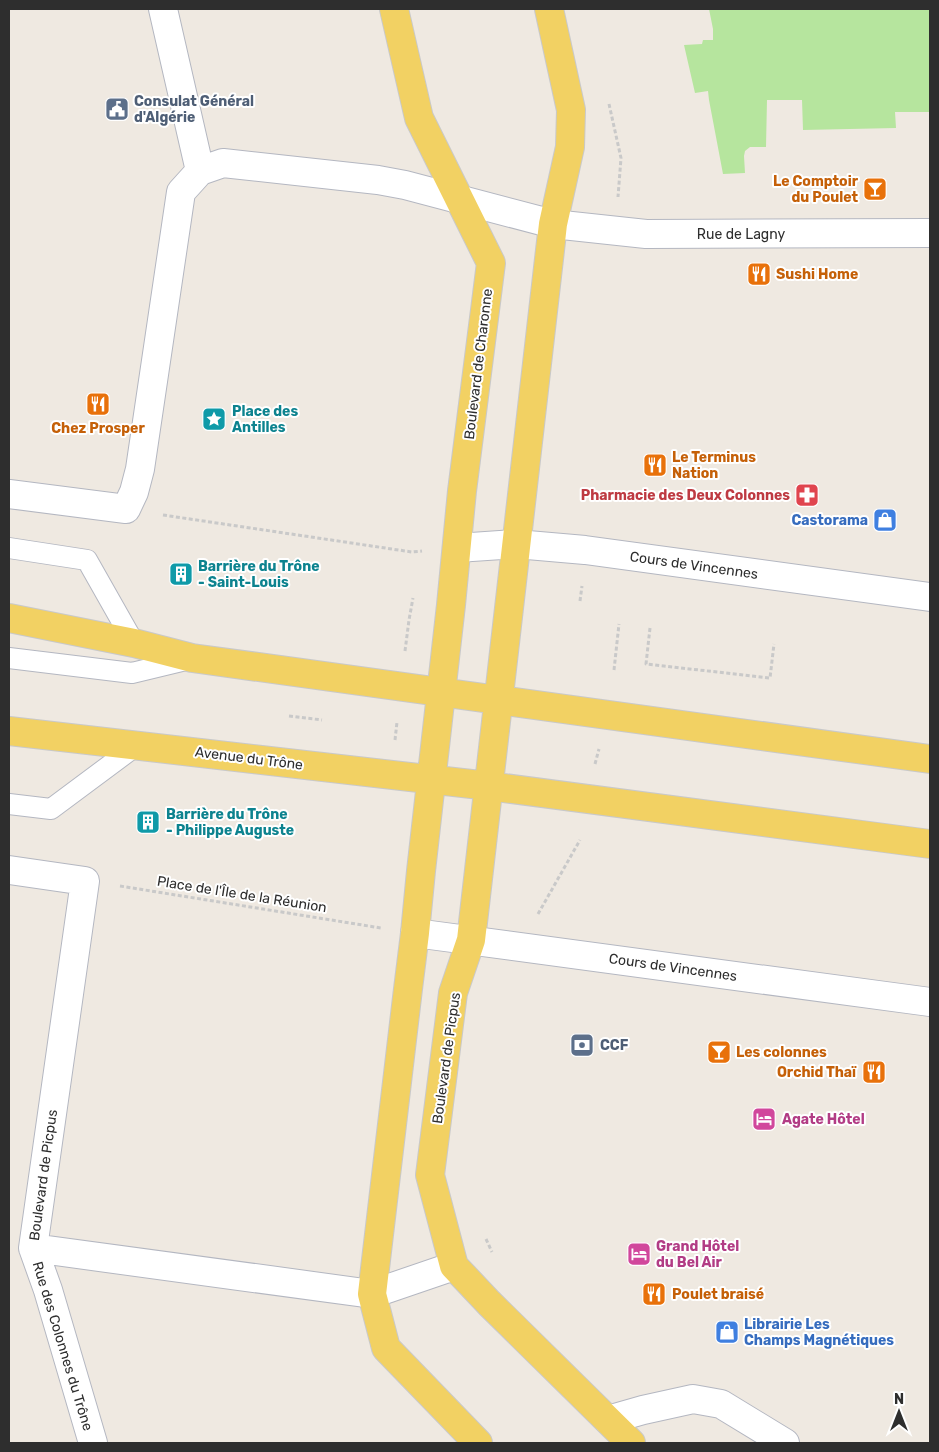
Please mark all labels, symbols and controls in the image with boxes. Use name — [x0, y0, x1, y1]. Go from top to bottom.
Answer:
place label: Consulat Général d'Algérie — [134, 93, 254, 126]
public building icon: Consulat Général d'Algérie — [104, 96, 130, 122]
place label: Le Comptoir du Poulet — [773, 173, 859, 206]
bar icon: Le Comptoir du Poulet — [862, 176, 888, 202]
street label: Rue de Lagny — [697, 226, 785, 243]
restaurant icon: Sushi Home — [746, 261, 772, 287]
place label: Sushi Home — [776, 266, 858, 283]
street label: Boulevard de Charonne — [461, 287, 496, 441]
restaurant icon: Chez Prosper — [85, 391, 111, 417]
place label: Place des Antilles — [232, 403, 298, 436]
place icon: Place des Antilles — [201, 406, 227, 432]
place label: Chez Prosper — [51, 420, 145, 437]
place label: Le Terminus Nation — [672, 449, 756, 482]
restaurant icon: Le Terminus Nation — [642, 452, 668, 478]
pharmacy icon: Pharmacie des Deux Colonnes — [794, 482, 820, 508]
place label: Pharmacie des Deux Colonnes — [581, 487, 790, 504]
shop icon: Castorama — [872, 507, 898, 533]
place label: Castorama — [792, 512, 868, 529]
street label: Cours de Vincennes — [629, 548, 759, 583]
place label: Barrière du Trône - Saint-Louis — [198, 558, 319, 591]
building icon: Barrière du Trône - Saint-Louis — [168, 561, 194, 587]
street label: Avenue du Trône — [194, 743, 304, 774]
place label: Barrière du Trône - Philippe Auguste — [166, 806, 294, 839]
building icon: Barrière du Trône - Philippe Auguste — [135, 809, 161, 835]
street label: Place de l'Île de la Réunion — [156, 872, 328, 916]
street label: Cours de Vincennes — [608, 950, 738, 985]
street label: Boulevard de Picpus — [429, 991, 464, 1125]
bank icon: CCF — [569, 1032, 595, 1058]
place label: CCF — [600, 1037, 629, 1054]
bar icon: Les colonnes — [706, 1039, 732, 1065]
place label: Les colonnes — [736, 1044, 827, 1061]
restaurant icon: Orchid Thaï — [861, 1059, 887, 1085]
place label: Orchid Thaï — [777, 1064, 857, 1081]
hotel icon: Agate Hôtel — [751, 1106, 777, 1132]
street label: Boulevard de Picpus — [26, 1108, 61, 1242]
place label: Agate Hôtel — [782, 1111, 865, 1128]
place label: Grand Hôtel du Bel Air — [656, 1238, 739, 1271]
hotel icon: Grand Hôtel du Bel Air — [626, 1241, 652, 1267]
street label: Rue des Colonnes du Trône — [29, 1259, 96, 1433]
restaurant icon: Poulet braisé — [641, 1281, 667, 1307]
place label: Poulet braisé — [672, 1286, 764, 1303]
place label: Librairie Les Champs Magnétiques — [744, 1316, 894, 1349]
shop icon: Librairie Les Champs Magnétiques — [714, 1319, 740, 1345]
north arrow — [874, 1387, 924, 1437]
text: N — [894, 1391, 904, 1408]

